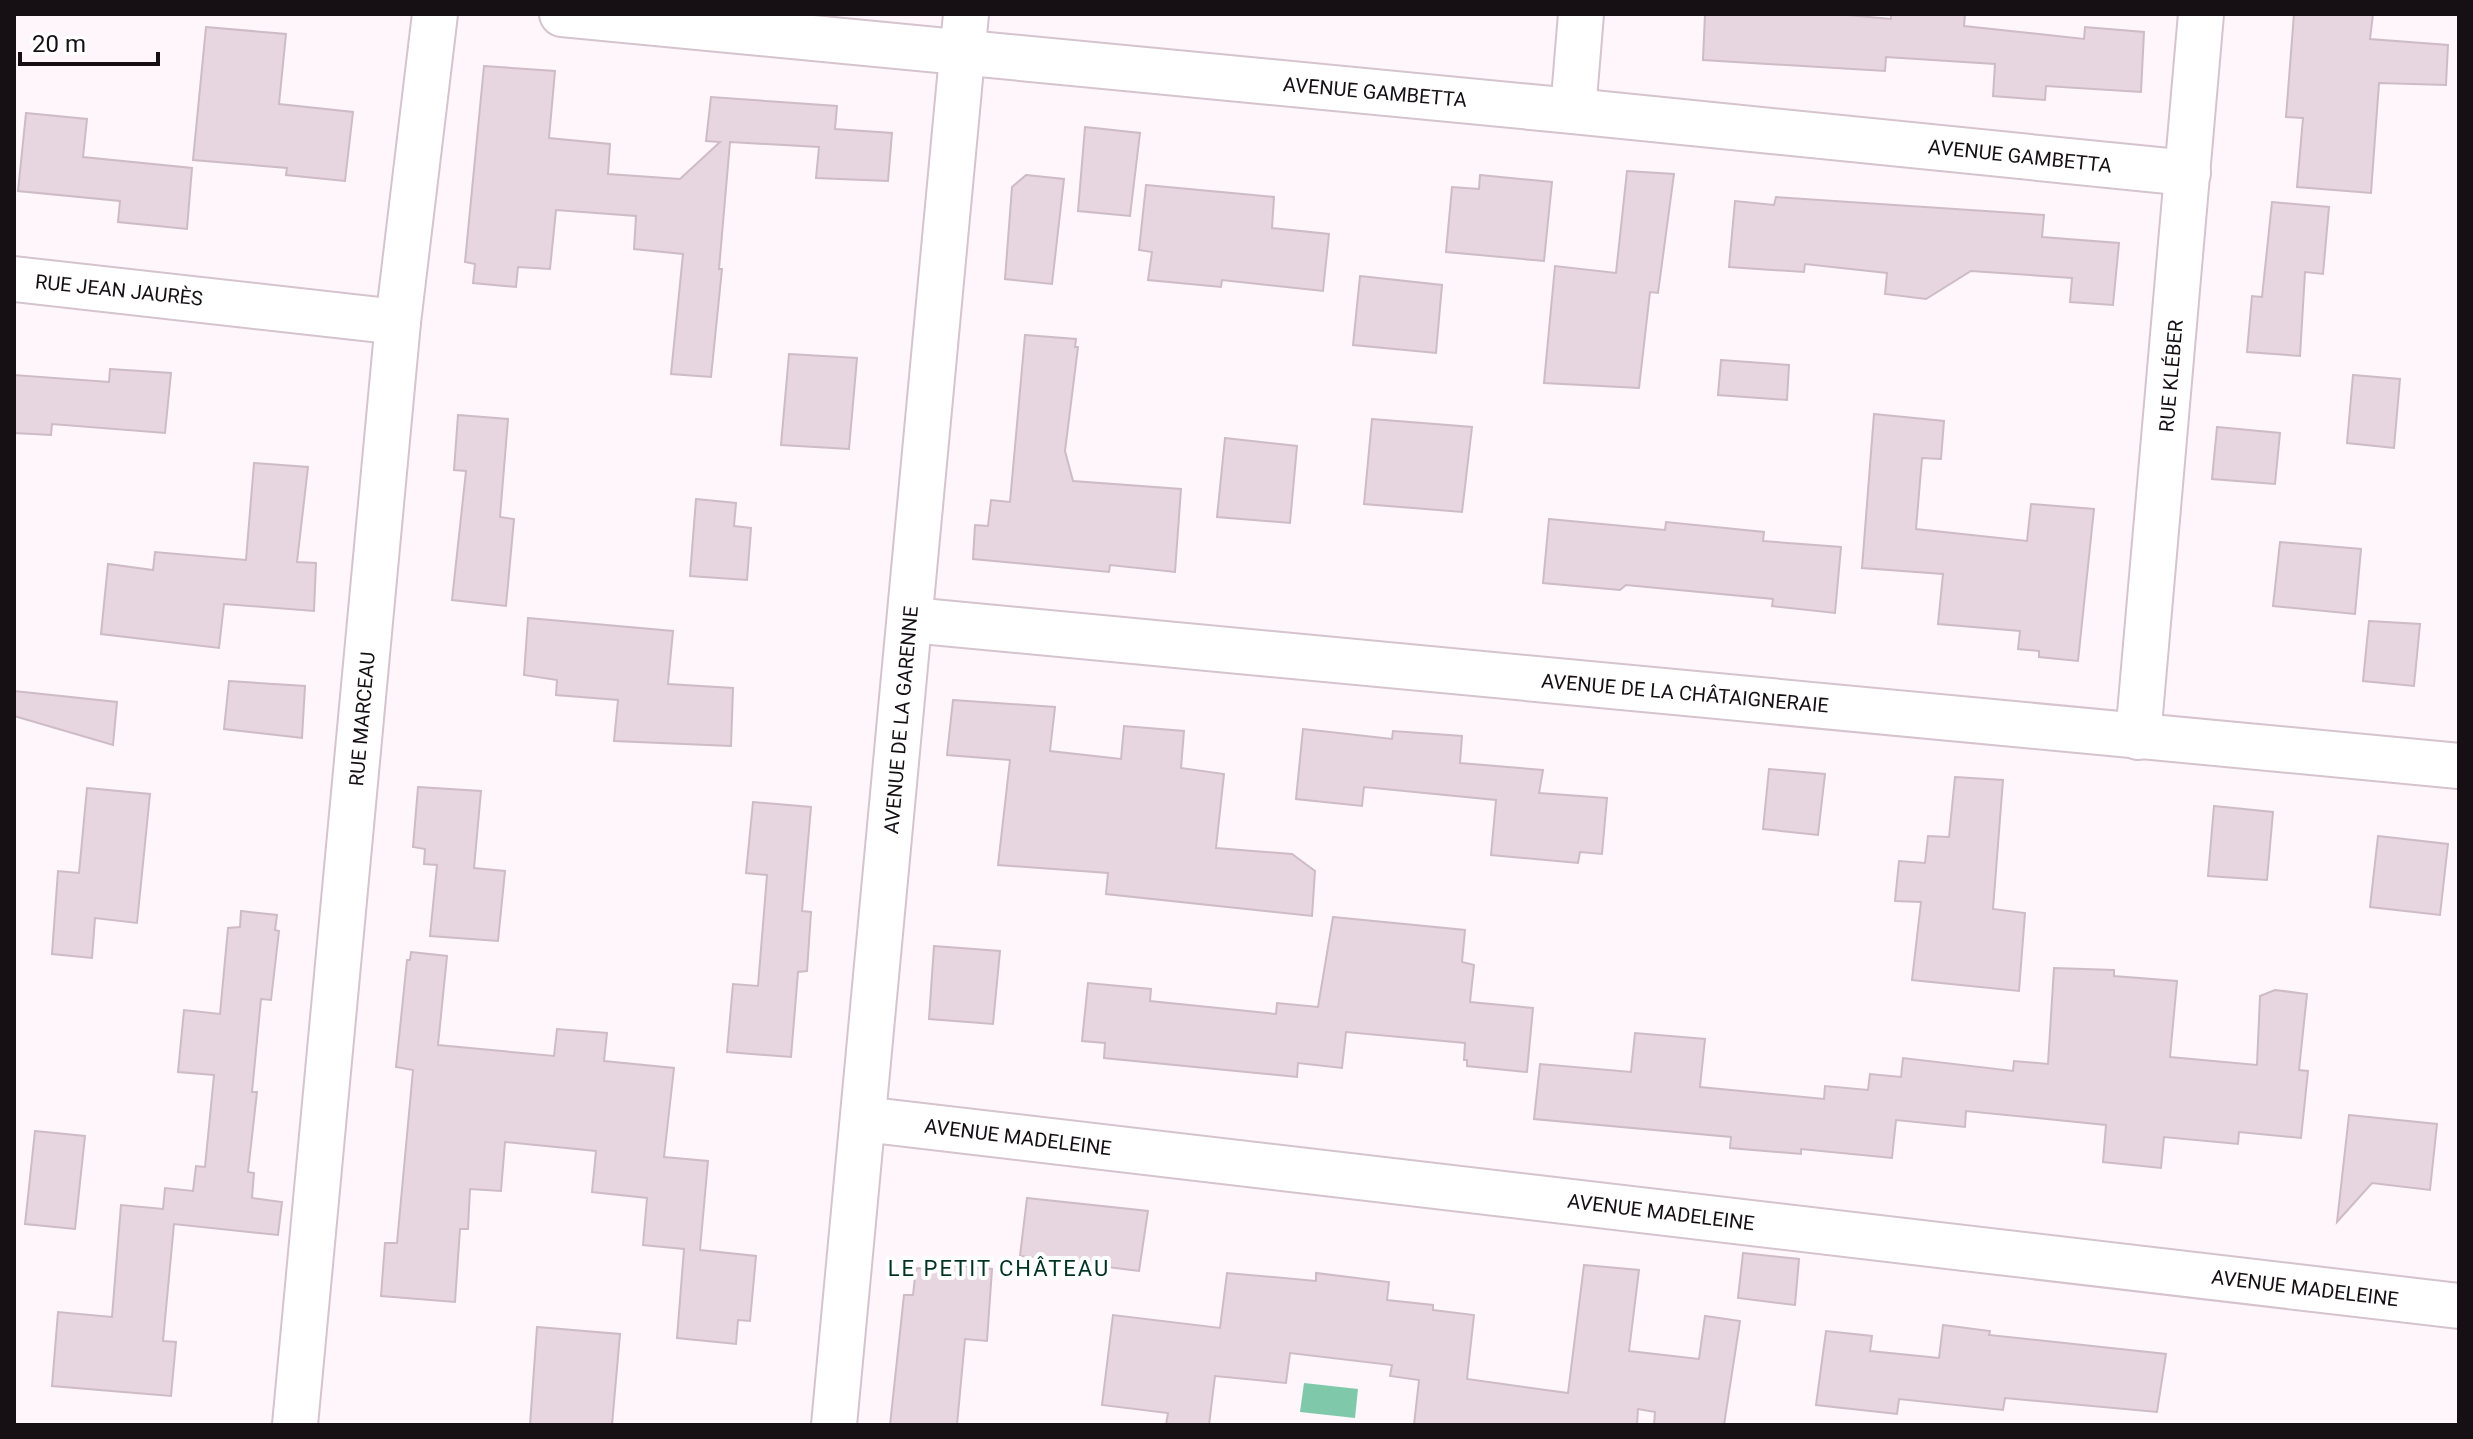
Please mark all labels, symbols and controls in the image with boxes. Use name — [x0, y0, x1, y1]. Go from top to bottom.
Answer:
scale bar — [20, 16, 158, 66]
text: 20 m — [32, 30, 86, 58]
street label: AVENUE GAMBETTA — [1282, 72, 1468, 112]
street label: AVENUE GAMBETTA — [1927, 134, 2113, 178]
street label: RUE JEAN JAURÈS — [34, 269, 204, 311]
street label: RUE KLÉBER — [2154, 319, 2188, 433]
street label: AVENUE DE LA GARENNE — [879, 605, 923, 835]
street label: RUE MARCEAU — [344, 651, 380, 787]
street label: AVENUE DE LA CHÂTAIGNERAIE — [1540, 668, 1830, 718]
street label: AVENUE MADELEINE — [923, 1114, 1113, 1160]
street label: AVENUE MADELEINE — [1566, 1189, 1756, 1235]
district label: LE PETIT CHÂTEAU — [888, 1256, 1110, 1281]
street label: AVENUE MADELEINE — [2210, 1265, 2400, 1311]

